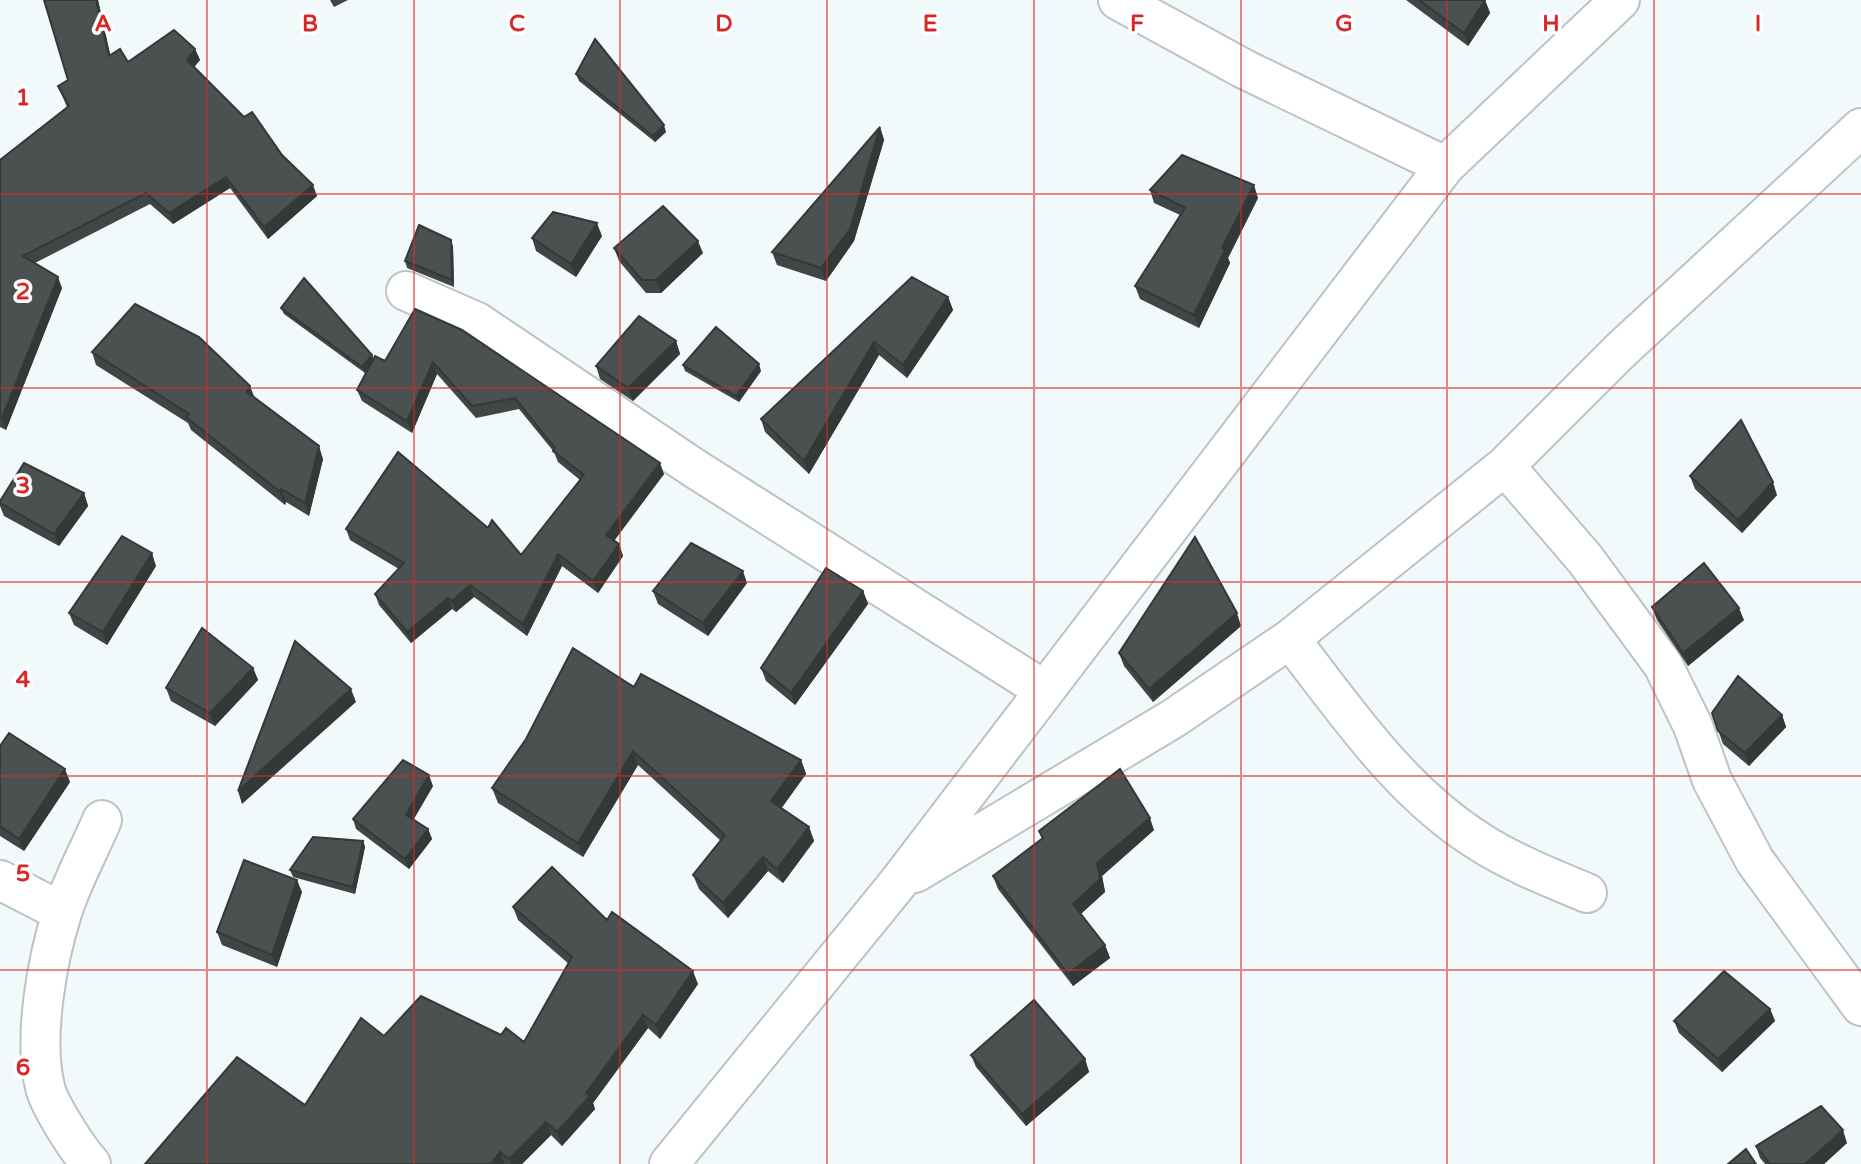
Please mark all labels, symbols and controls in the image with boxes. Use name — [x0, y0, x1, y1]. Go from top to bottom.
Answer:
text: A — [94, 10, 112, 38]
text: B — [302, 10, 318, 38]
text: C — [509, 10, 525, 38]
text: D — [715, 10, 733, 38]
text: E — [923, 10, 937, 38]
text: F — [1130, 10, 1144, 38]
text: G — [1335, 10, 1353, 38]
text: H — [1542, 10, 1560, 38]
text: I — [1755, 10, 1761, 38]
text: 1 — [16, 84, 30, 112]
text: 2 — [16, 278, 30, 306]
text: 3 — [16, 472, 30, 500]
text: 4 — [16, 666, 31, 694]
text: 5 — [16, 860, 30, 888]
text: 6 — [16, 1054, 30, 1082]

